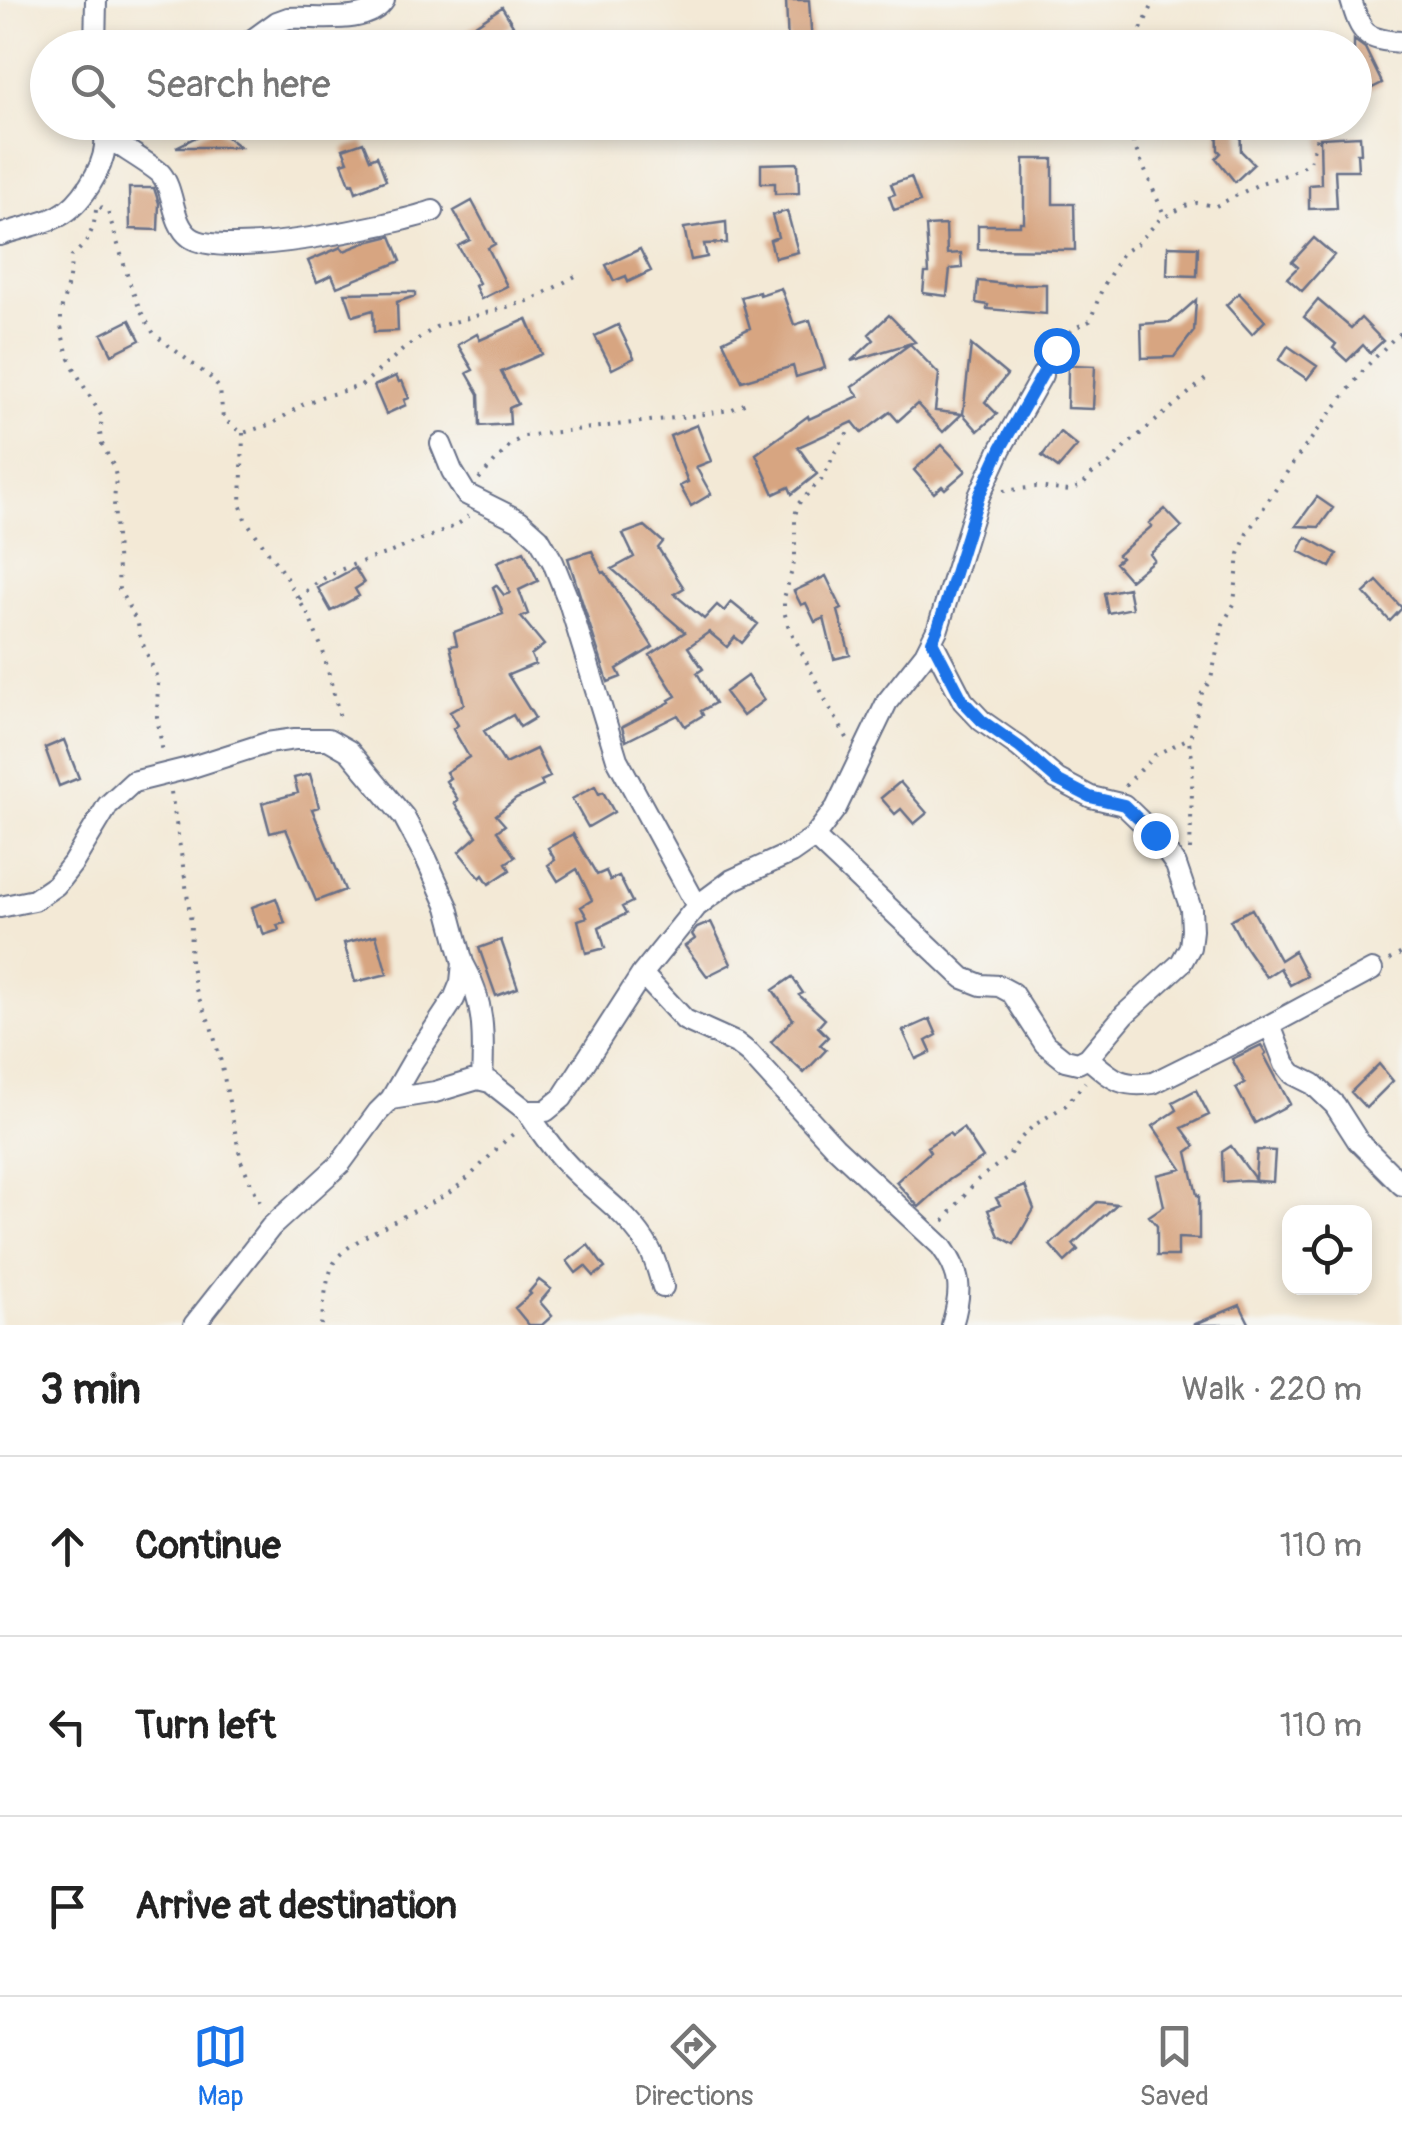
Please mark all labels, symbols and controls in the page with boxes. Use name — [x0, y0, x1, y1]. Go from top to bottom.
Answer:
search box — [30, 30, 1372, 140]
icon: search — [65, 58, 120, 113]
text: Search here — [145, 61, 331, 109]
route start — [1034, 328, 1080, 374]
route end — [1133, 813, 1179, 859]
map controls — [1282, 1205, 1372, 1295]
button: locate — [1282, 1205, 1372, 1295]
text: 3 min — [40, 1364, 141, 1416]
text: Walk · 220 m — [1182, 1370, 1362, 1410]
icon: ahead — [40, 1519, 95, 1574]
text: Continue — [135, 1522, 281, 1570]
text: 110 m — [1280, 1526, 1362, 1566]
icon: left — [40, 1699, 95, 1754]
text: Turn left — [135, 1702, 276, 1750]
text: 110 m — [1280, 1706, 1362, 1746]
icon: arrive — [40, 1879, 95, 1934]
text: Arrive at destination — [135, 1882, 457, 1930]
tab: Map — [193, 2019, 248, 2114]
tab: Directions — [634, 2019, 753, 2114]
tab: Saved — [1139, 2019, 1209, 2114]

